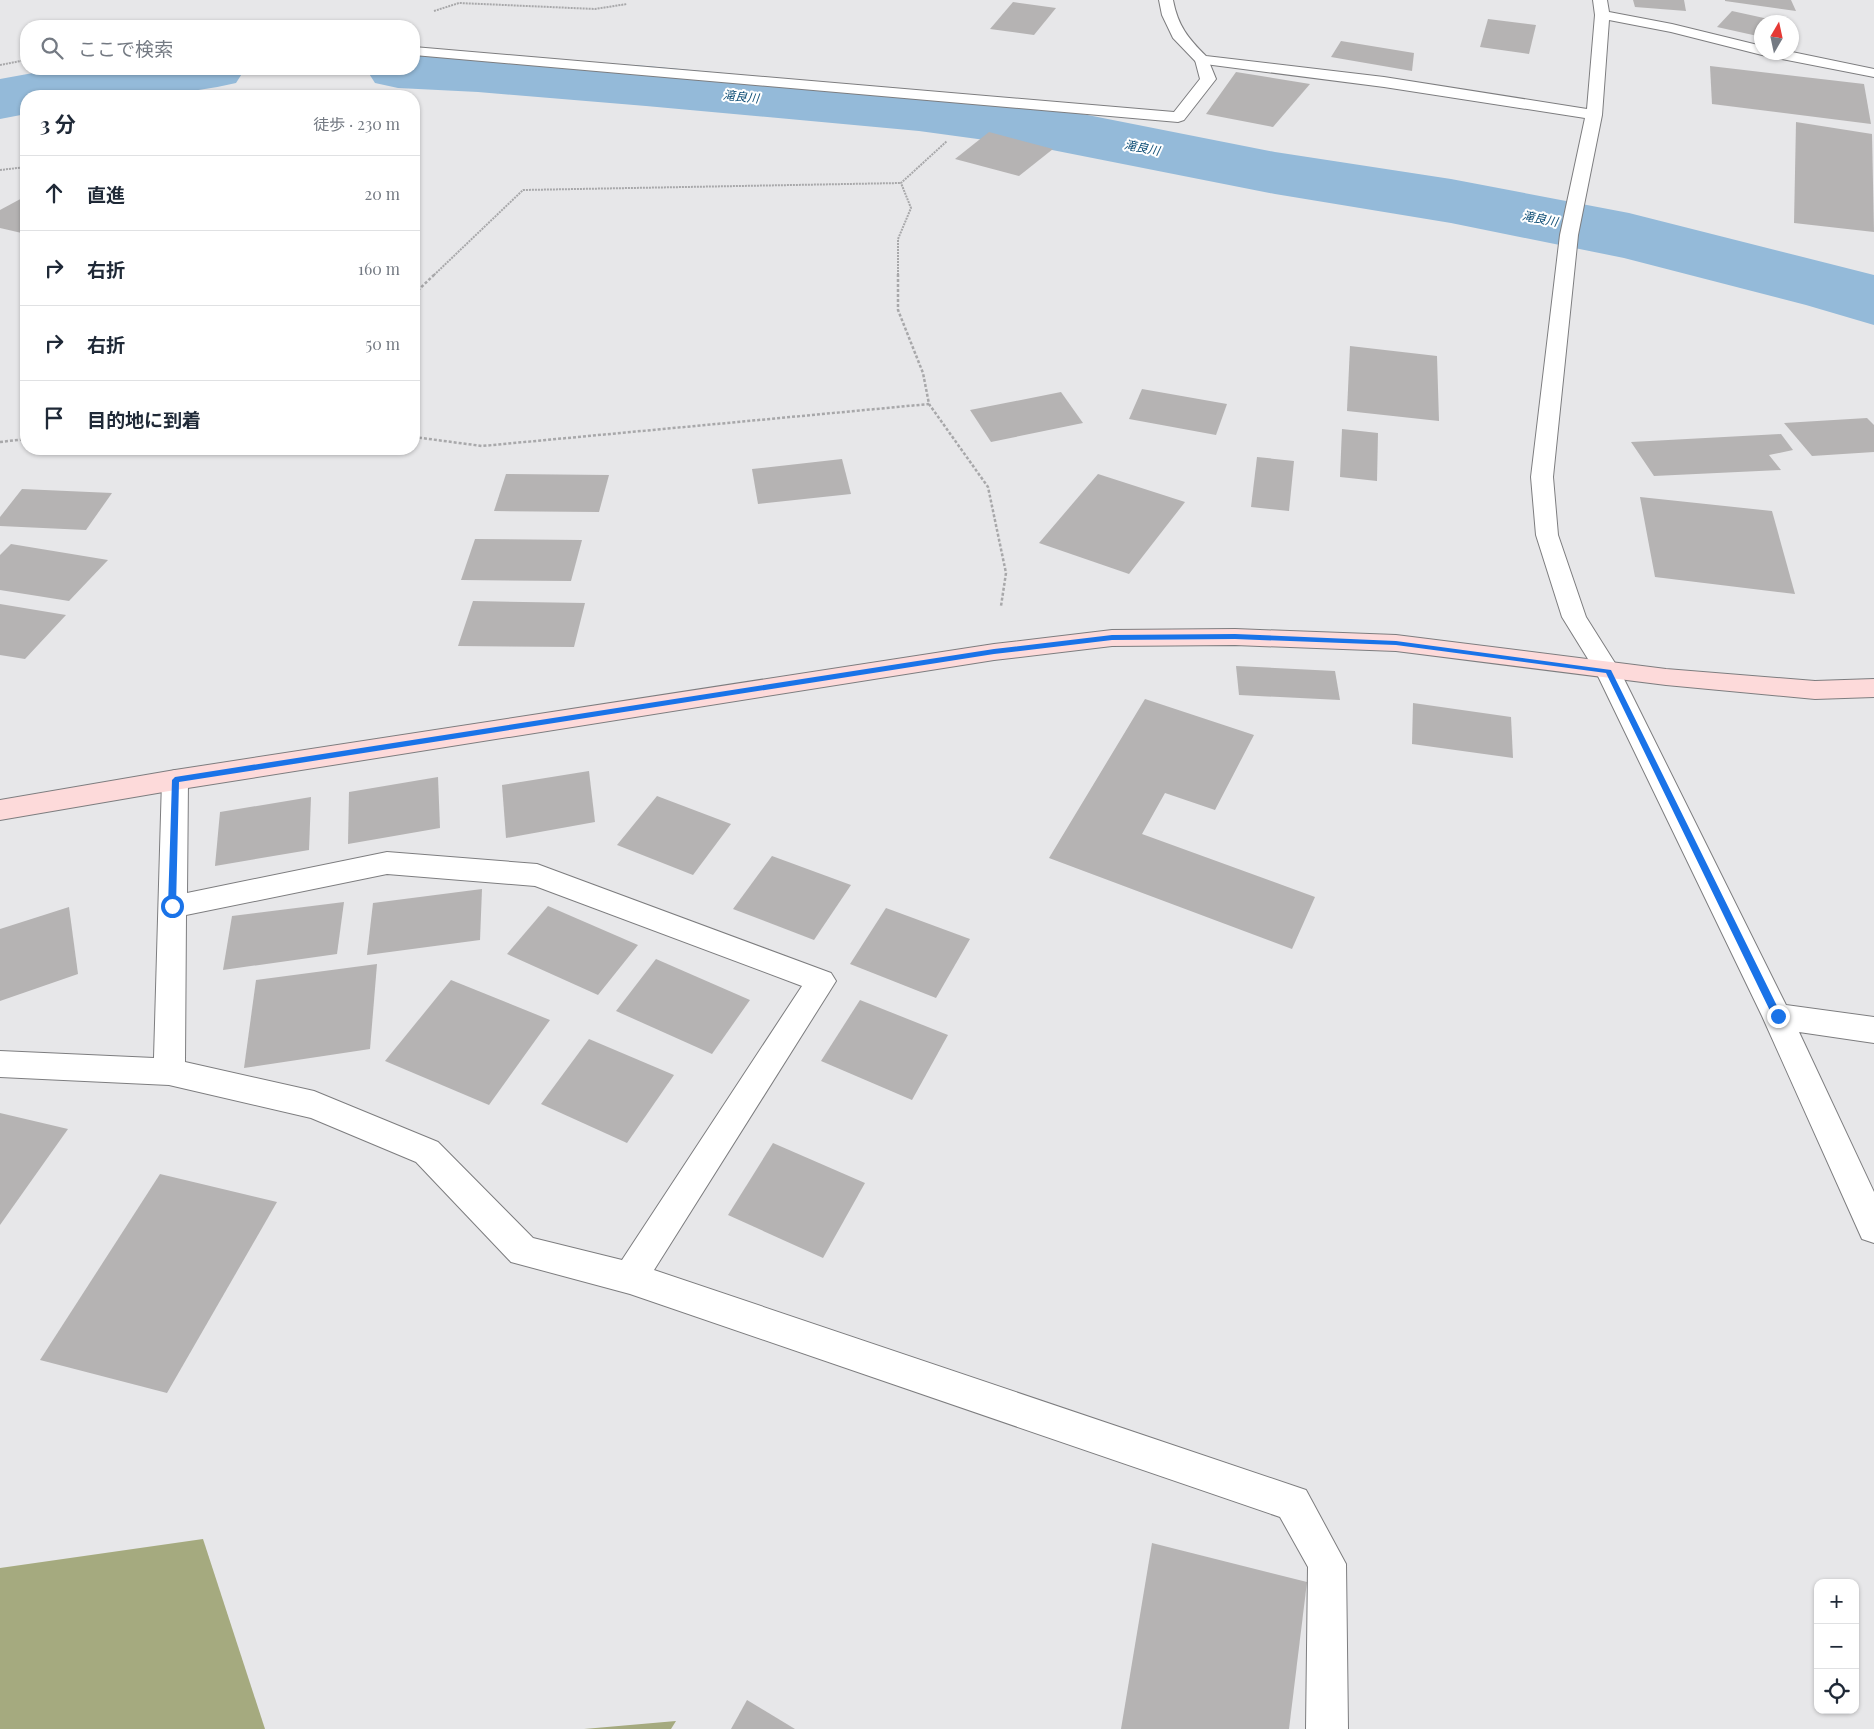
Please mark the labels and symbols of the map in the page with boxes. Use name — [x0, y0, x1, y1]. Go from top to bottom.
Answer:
north arrow — [1754, 15, 1799, 60]
water label: 滝良川 — [722, 86, 762, 106]
water label: 滝良川 — [1123, 136, 1163, 159]
water label: 滝良川 — [1521, 207, 1561, 230]
route start — [161, 895, 184, 918]
route end — [1767, 1005, 1790, 1028]

